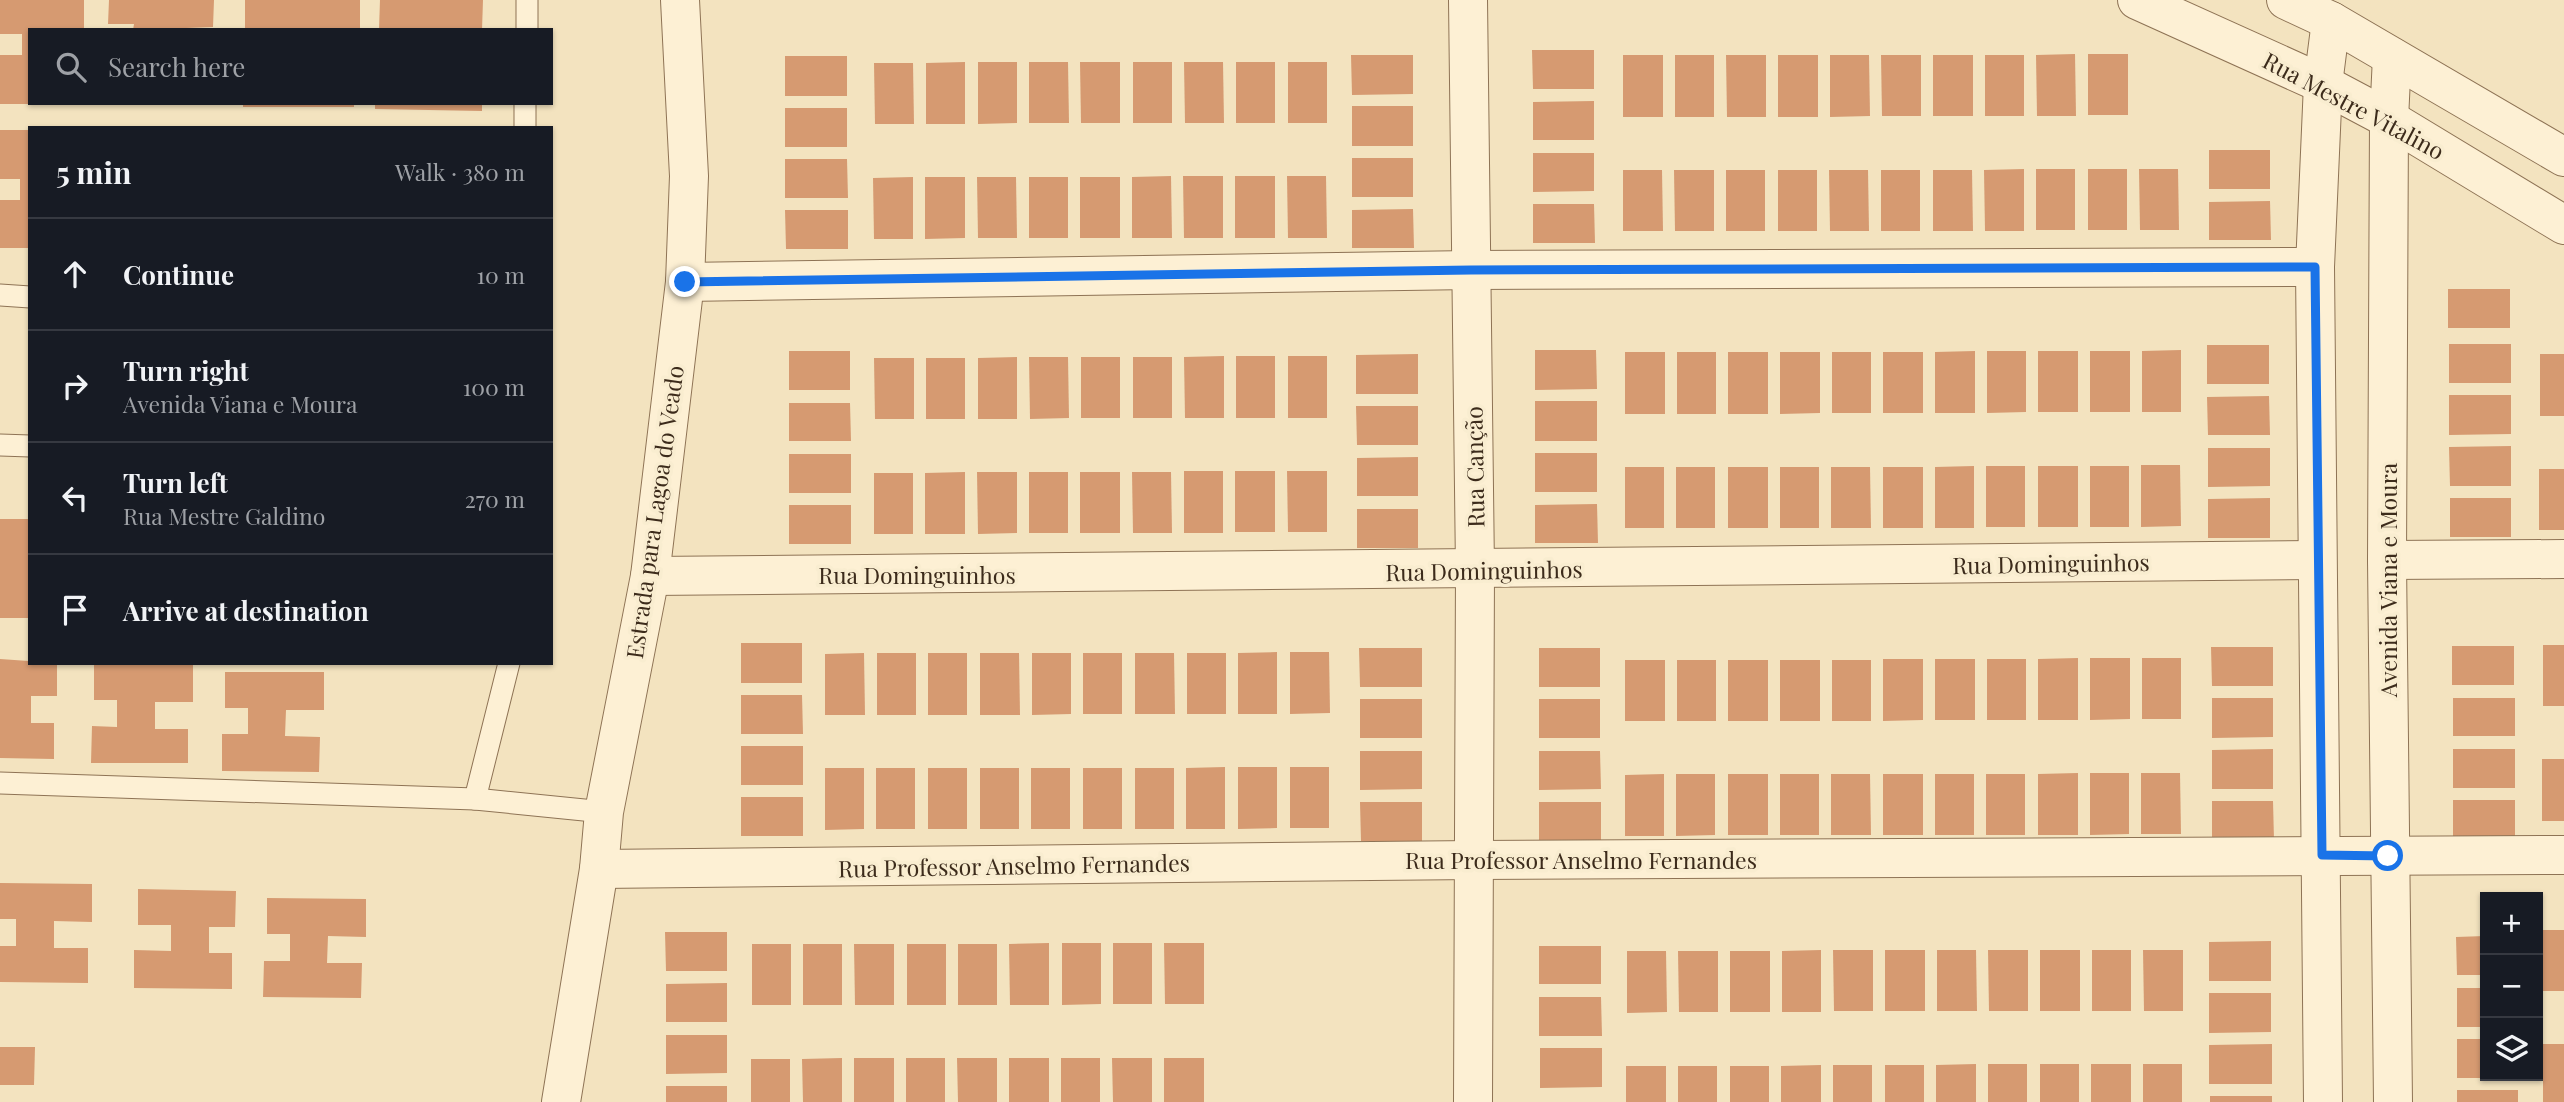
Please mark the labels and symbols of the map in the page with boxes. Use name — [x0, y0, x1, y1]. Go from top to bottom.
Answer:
street label: Rua Mestre Vitalino — [2258, 44, 2450, 166]
route end — [669, 266, 700, 297]
street label: Estrada para Lagoa do Veado — [618, 363, 690, 661]
street label: Rua Canção — [1457, 406, 1491, 528]
street label: Avenida Viana e Moura — [2372, 462, 2403, 698]
street label: Rua Dominguinhos — [1952, 546, 2150, 580]
street label: Rua Dominguinhos — [1385, 553, 1583, 587]
street label: Rua Dominguinhos — [818, 559, 1016, 590]
route start — [2372, 840, 2403, 871]
street label: Rua Professor Anselmo Fernandes — [1405, 844, 1757, 875]
street label: Rua Professor Anselmo Fernandes — [838, 846, 1190, 884]

